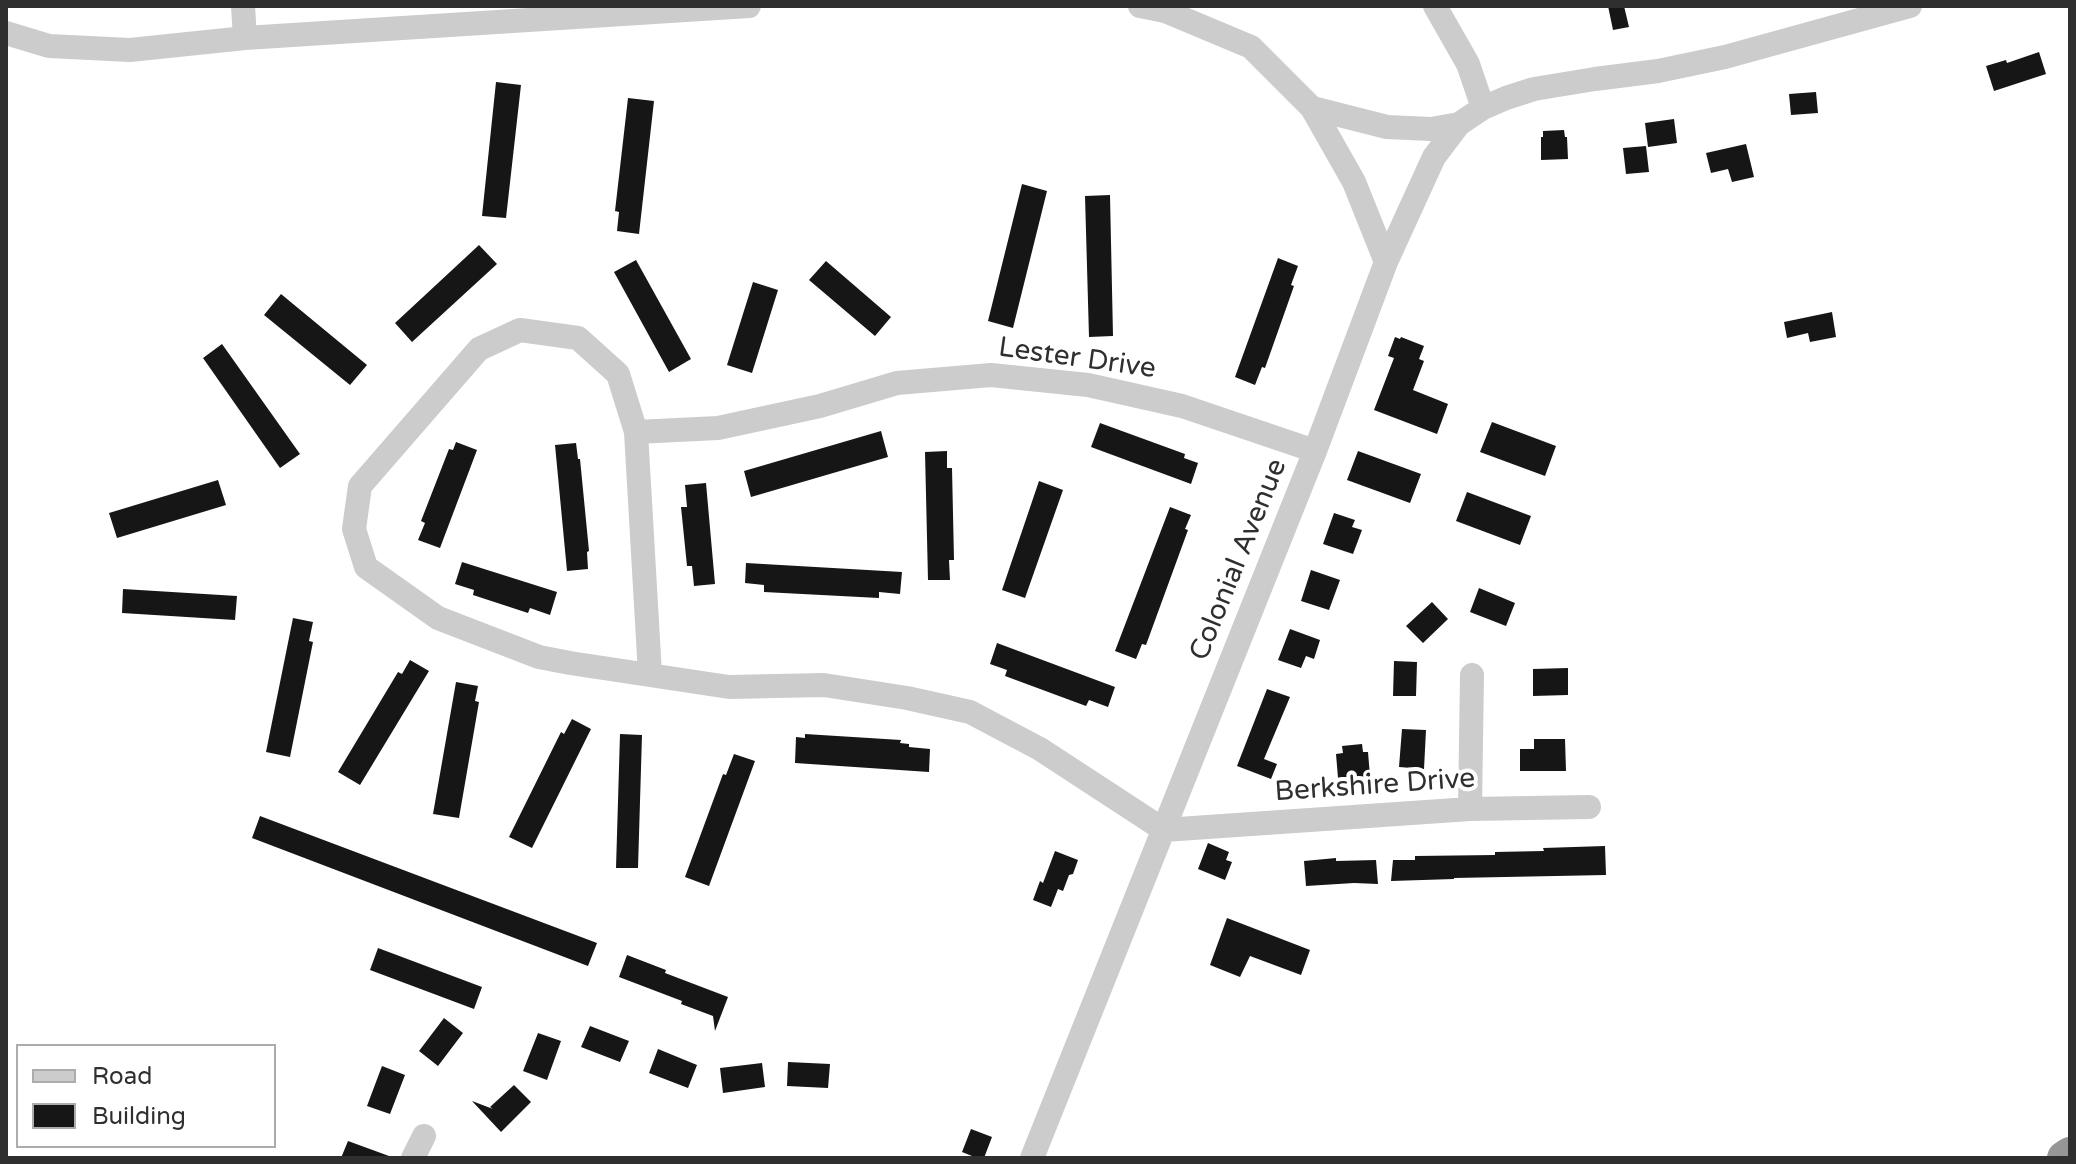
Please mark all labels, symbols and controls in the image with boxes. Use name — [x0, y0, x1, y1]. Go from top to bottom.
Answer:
street label: Lester Drive — [996, 331, 1158, 387]
street label: Colonial Avenue — [1183, 454, 1295, 666]
street label: Berkshire Drive — [1274, 762, 1476, 810]
legend — [16, 1044, 276, 1148]
text: Road — [92, 1062, 152, 1091]
text: Building — [92, 1102, 186, 1131]

